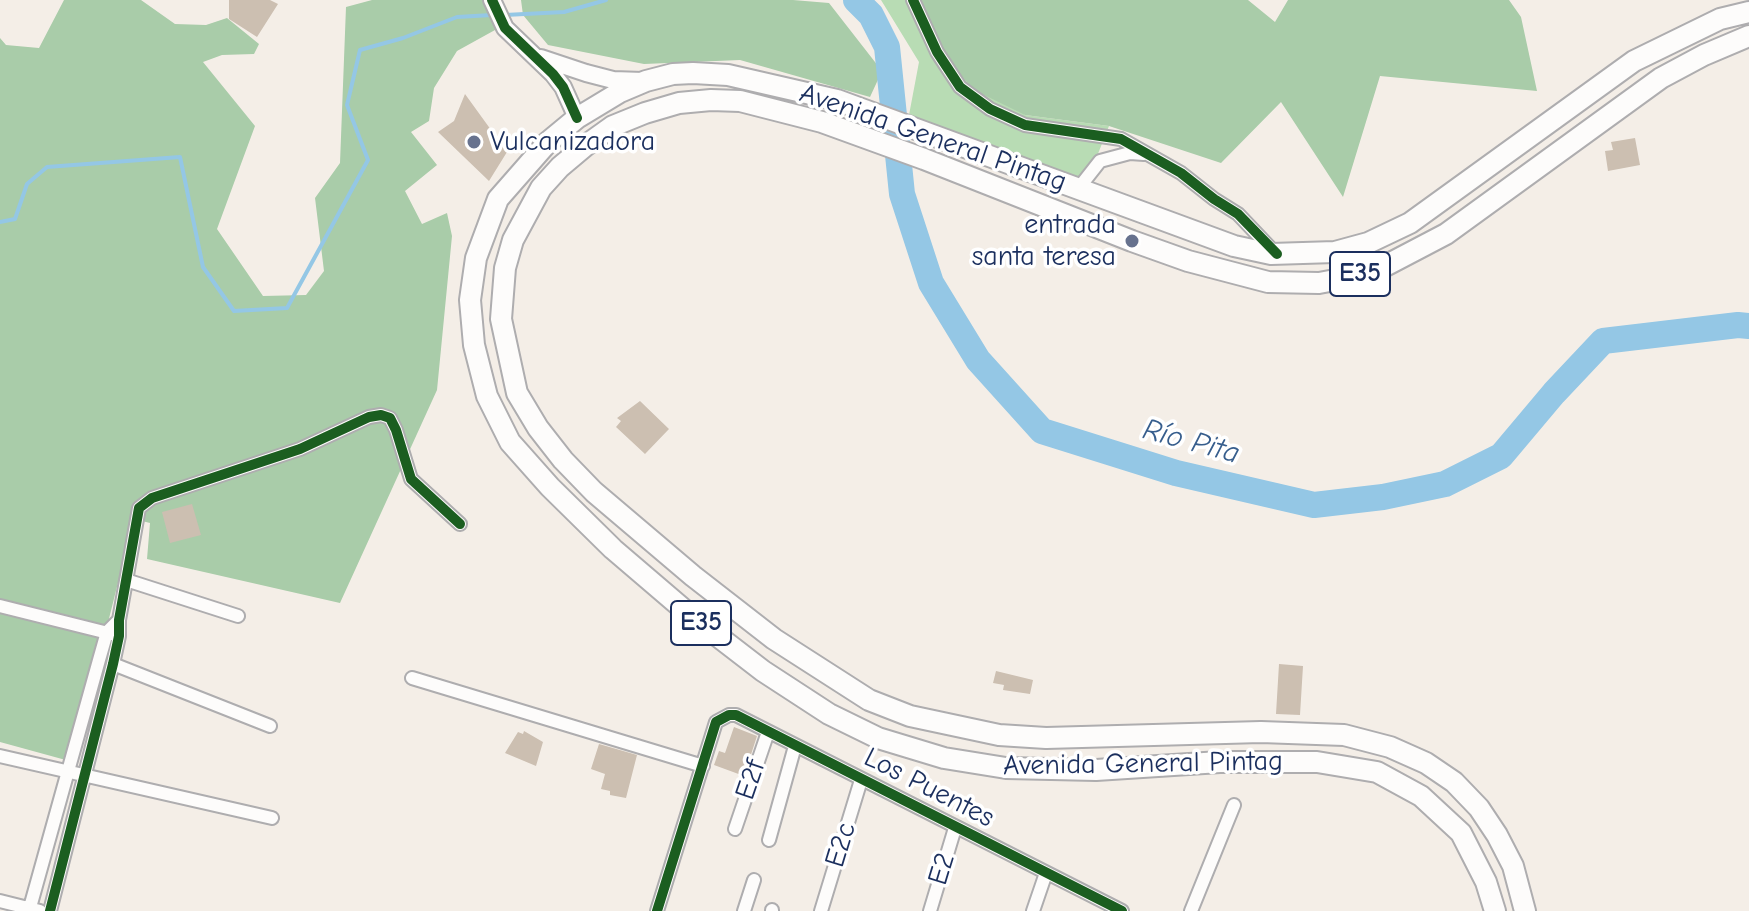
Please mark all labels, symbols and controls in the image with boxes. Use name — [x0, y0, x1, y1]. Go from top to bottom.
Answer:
street label: Avenida General Pintag — [795, 77, 1071, 199]
place label: Vulcanizadora — [490, 125, 655, 159]
marker: Vulcanizadora — [465, 133, 483, 151]
place label: entrada santa teresa — [972, 208, 1116, 274]
marker: entrada santa teresa — [1123, 232, 1141, 250]
road number: E35 — [1330, 252, 1390, 296]
water label: Río Pita — [1139, 412, 1243, 472]
road number: E35 — [671, 601, 731, 645]
street label: Los Puentes — [858, 741, 1000, 835]
street label: Avenida General Pintag — [1003, 745, 1283, 783]
street label: E2f — [729, 756, 773, 804]
street label: E2c — [818, 819, 864, 871]
street label: E2 — [921, 849, 963, 889]

